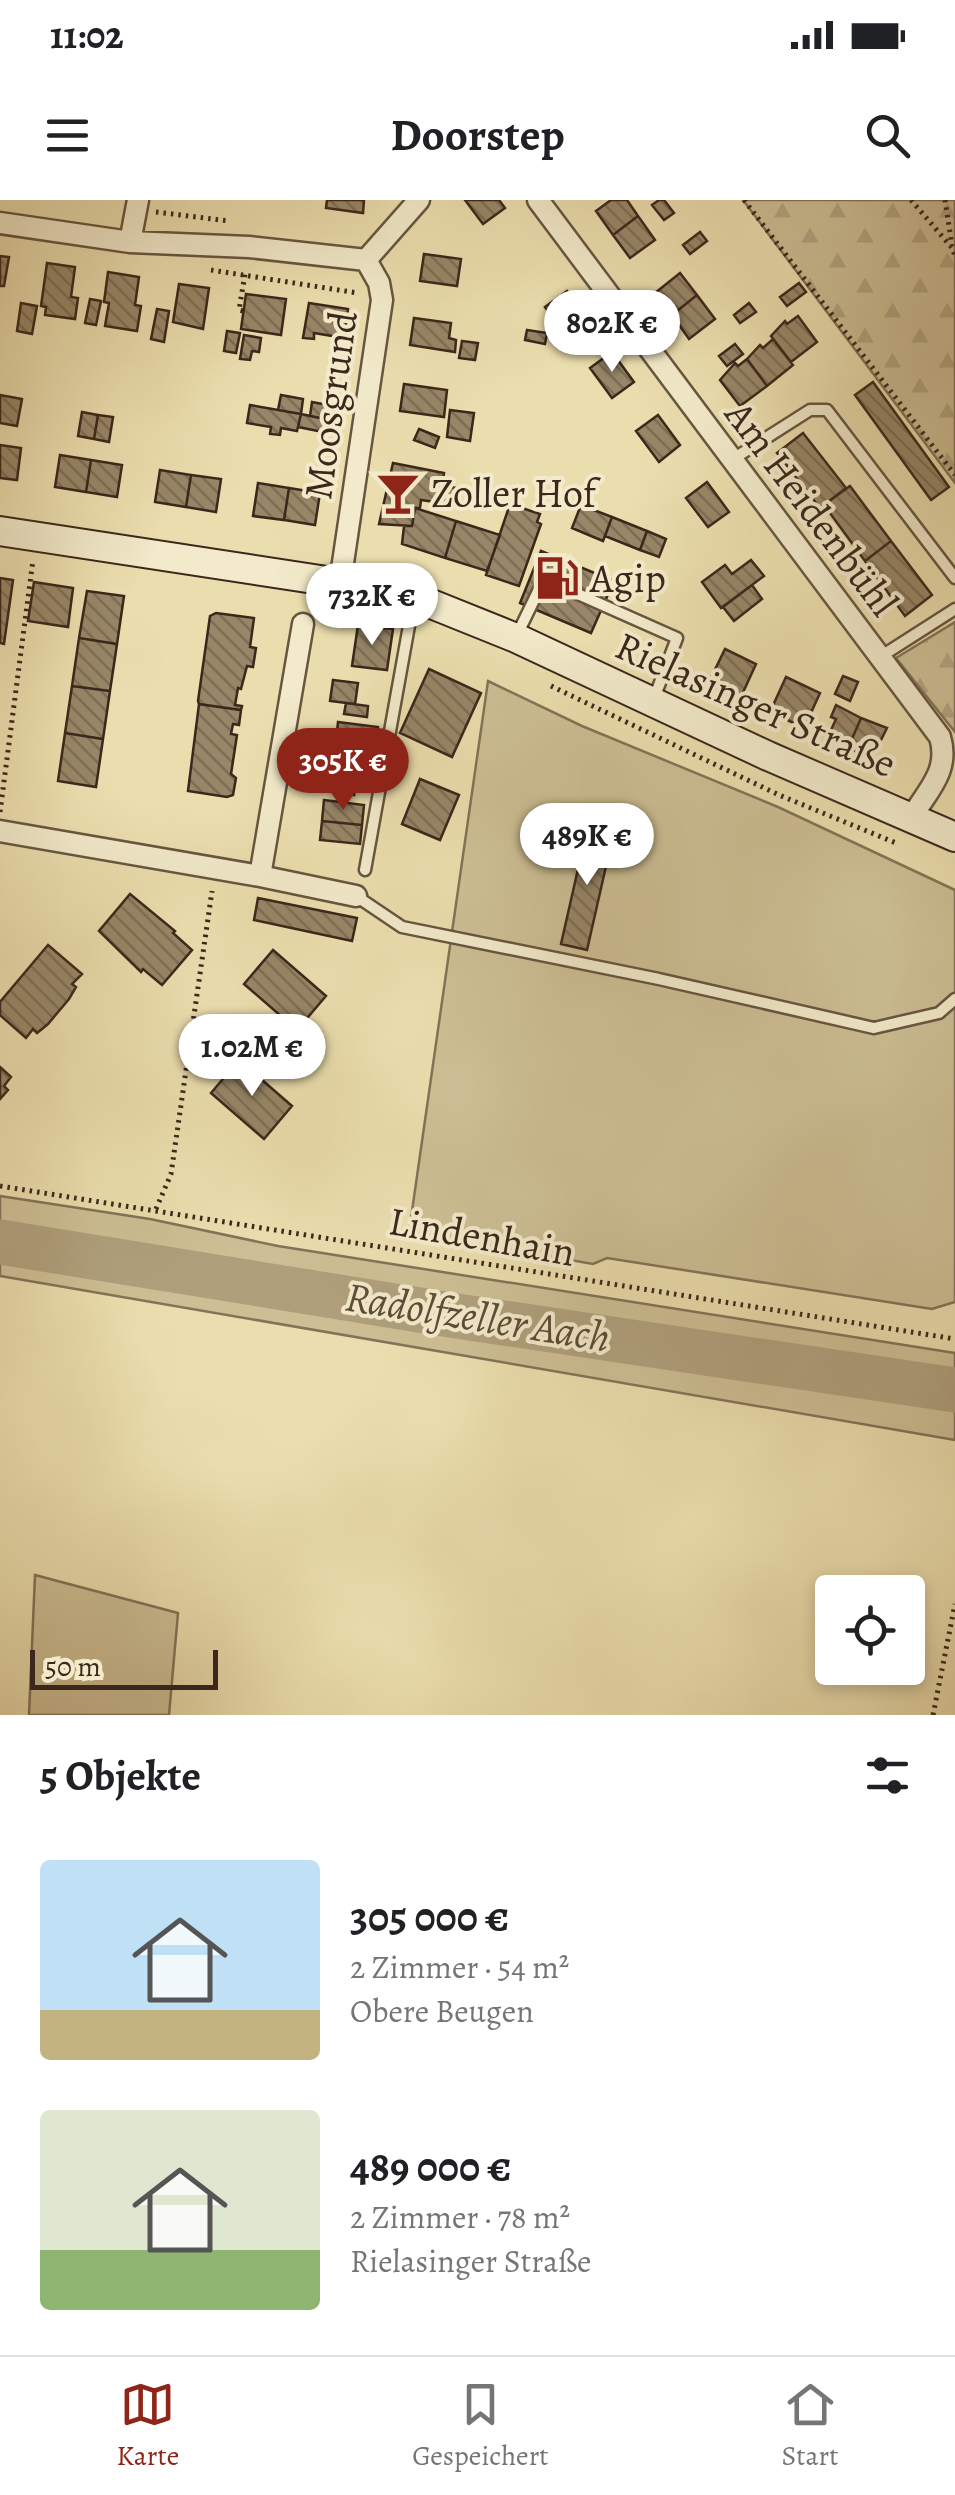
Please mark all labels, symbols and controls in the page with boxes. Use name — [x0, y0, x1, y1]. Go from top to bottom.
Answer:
text: 11:02 — [50, 9, 124, 61]
text: Doorstep — [390, 104, 565, 166]
icon: menu — [40, 108, 95, 163]
icon: search — [860, 108, 915, 163]
pin: 802K € — [531, 290, 693, 375]
text: 802K € — [566, 300, 658, 344]
street label: Moosgrund — [290, 307, 371, 503]
street label: Am Heidenbühl — [712, 388, 911, 628]
place label: Zoller Hof — [431, 466, 602, 521]
bar icon: Zoller Hof — [374, 469, 422, 517]
place label: Agip — [589, 551, 666, 606]
fuel station icon: Agip — [533, 554, 581, 602]
pin: 732K € — [291, 563, 453, 648]
text: 732K € — [328, 573, 416, 617]
street label: Rielasinger Straße — [607, 618, 905, 791]
pin: 305K € — [262, 728, 424, 813]
text: 305K € — [299, 738, 387, 782]
pin: 489K € — [506, 803, 668, 888]
text: 489K € — [542, 813, 632, 857]
pin: 1.02M € — [160, 1014, 344, 1099]
text: 1.02M € — [201, 1024, 303, 1068]
street label: Lindenhain — [385, 1193, 579, 1280]
water label: Radolfzeller Aach — [342, 1267, 614, 1366]
map controls — [815, 1575, 925, 1685]
button: locate — [815, 1575, 925, 1685]
scale bar — [30, 1645, 218, 1690]
text: 50 m — [45, 1648, 101, 1686]
text: 5 Objekte — [40, 1747, 201, 1804]
icon: filters — [860, 1748, 915, 1803]
text: 305 000 € — [350, 1888, 509, 1945]
icon: home — [120, 1900, 240, 2020]
text: 2 Zimmer · 54 m² — [350, 1945, 569, 1989]
text: Obere Beugen — [350, 1989, 534, 2033]
text: 489 000 € — [350, 2138, 511, 2195]
icon: home — [120, 2150, 240, 2270]
text: 2 Zimmer · 78 m² — [350, 2195, 570, 2239]
text: Rielasinger Straße — [350, 2239, 591, 2283]
tab: Karte — [116, 2377, 179, 2475]
tab: Gespeichert — [412, 2377, 549, 2475]
tab: Start — [781, 2377, 839, 2475]

